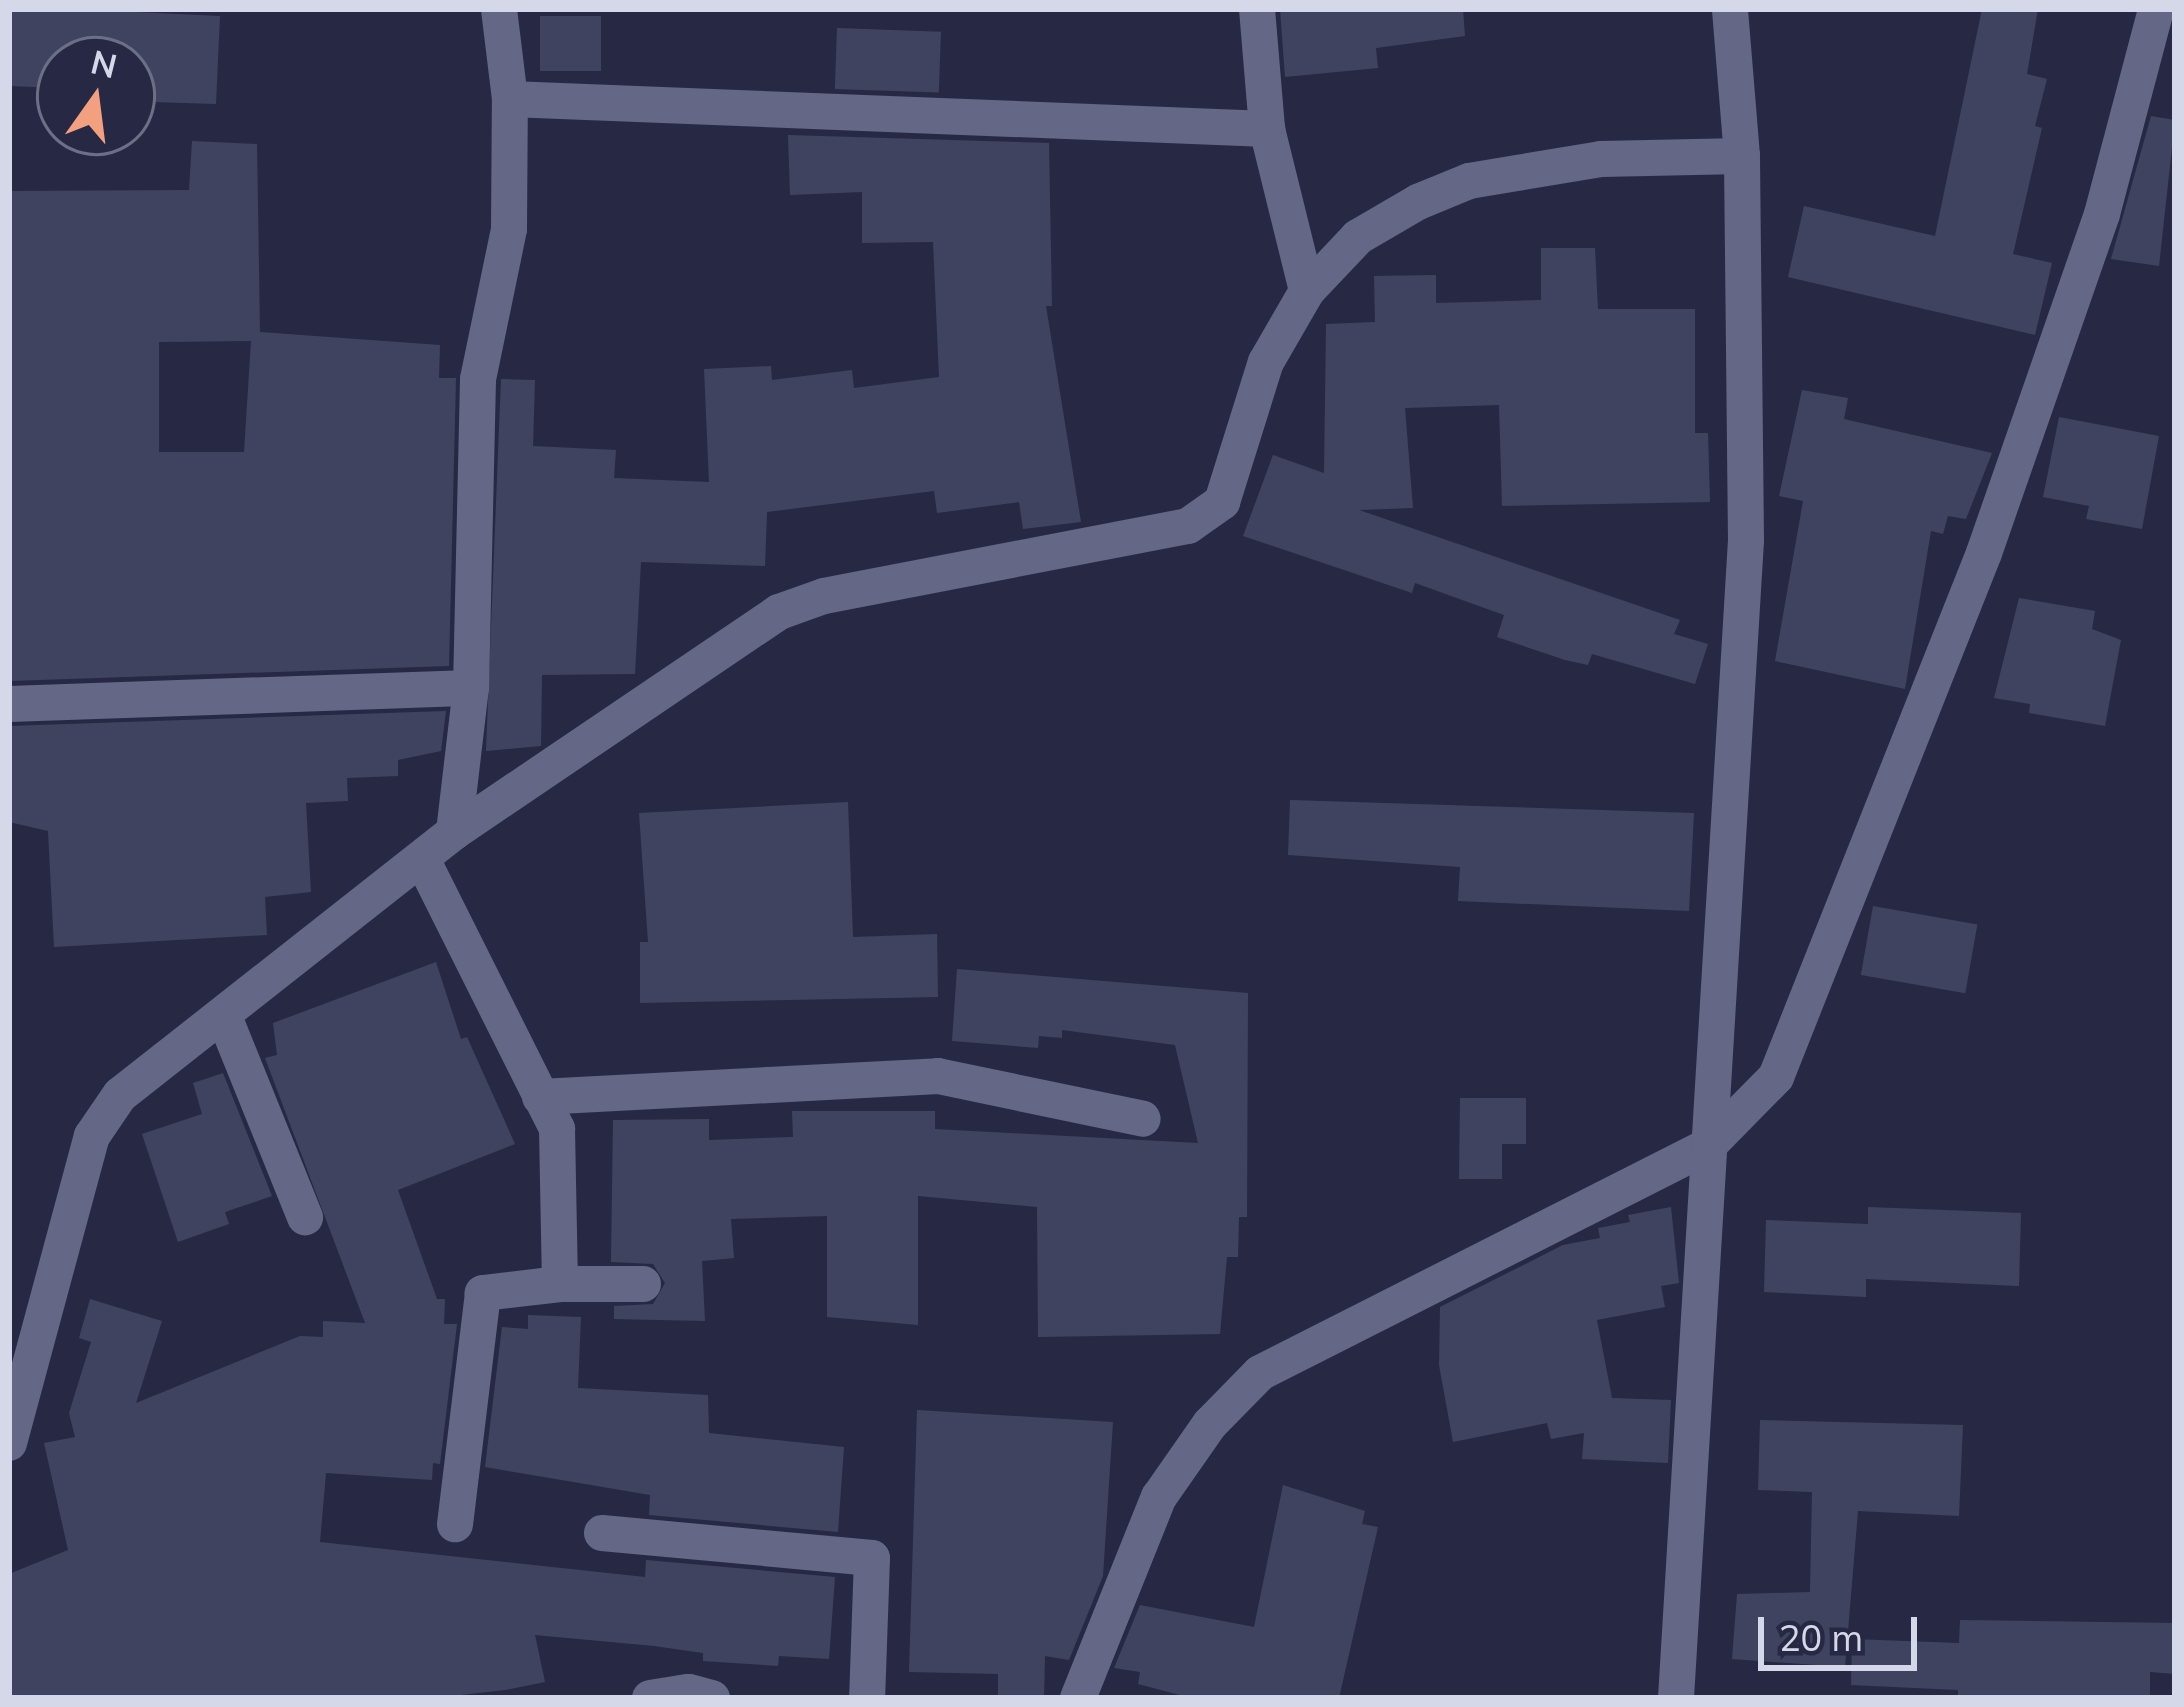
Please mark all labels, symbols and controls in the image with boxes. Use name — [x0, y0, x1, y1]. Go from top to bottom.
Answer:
north arrow — [36, 36, 156, 156]
text: N — [87, 41, 121, 86]
scale bar — [1764, 1593, 1923, 1667]
text: 20 m — [1779, 1615, 1863, 1660]

